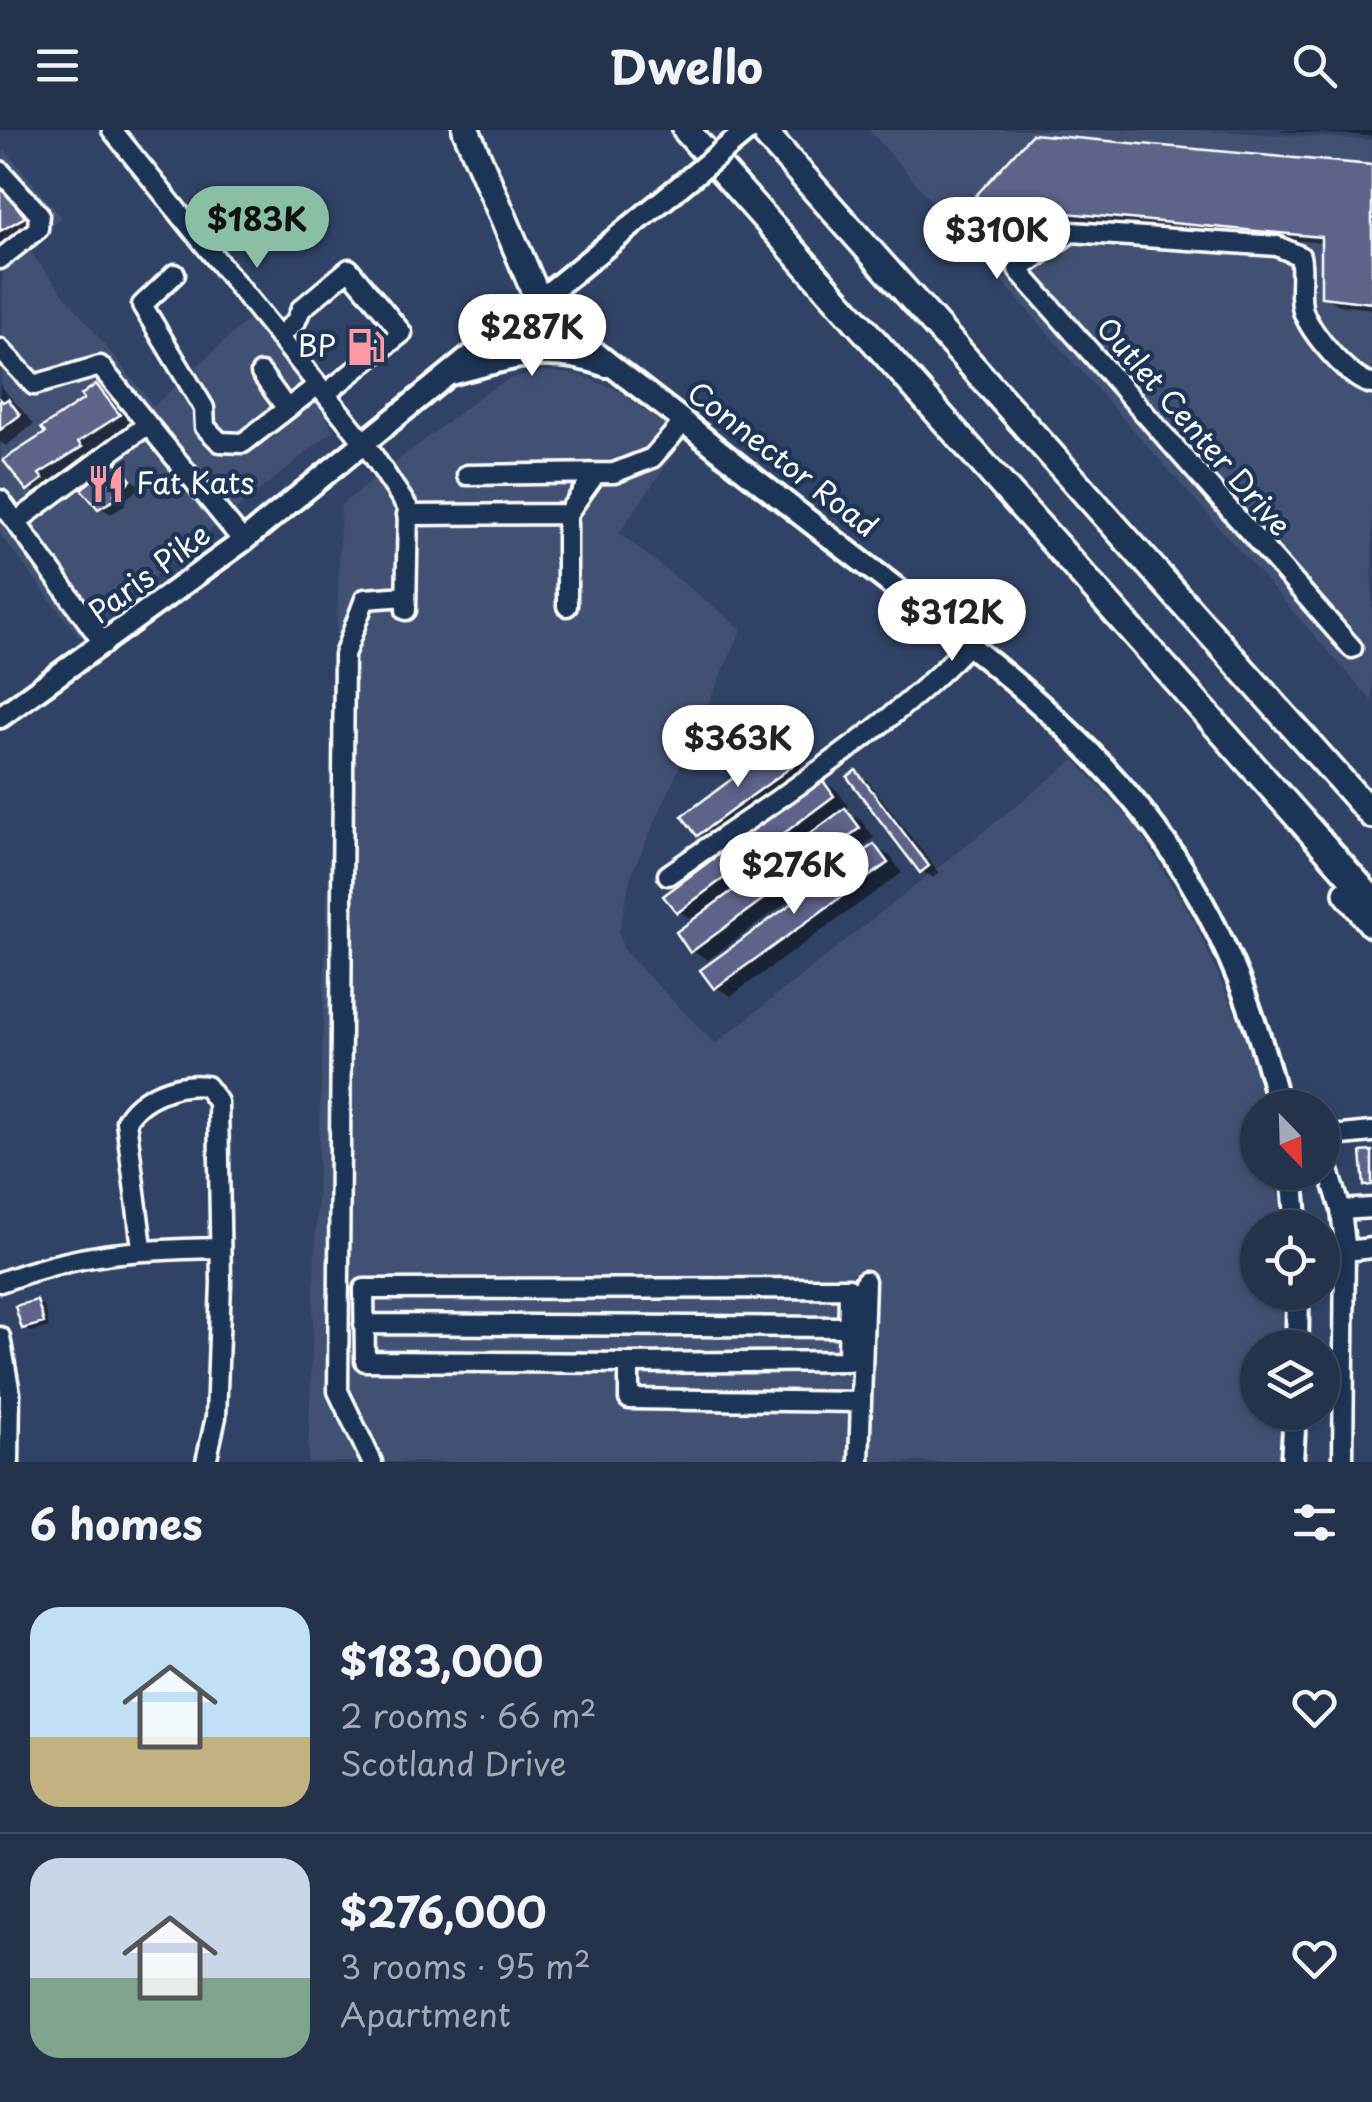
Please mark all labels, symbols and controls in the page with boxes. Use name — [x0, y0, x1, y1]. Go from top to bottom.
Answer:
text: Dwello — [609, 31, 763, 99]
icon: menu — [30, 38, 85, 93]
icon: search — [1287, 38, 1342, 93]
pin: $183K — [187, 186, 327, 271]
text: $183K — [207, 194, 307, 242]
pin: $310K — [927, 197, 1067, 282]
text: $310K — [945, 205, 1049, 253]
pin: $287K — [462, 294, 602, 379]
text: $287K — [480, 302, 584, 350]
street label: Outlet Center Drive — [1087, 306, 1303, 545]
place label: BP — [298, 322, 336, 367]
fuel station icon: BP — [345, 326, 387, 368]
street label: Connector Road — [678, 369, 889, 547]
place label: Fat Kats — [136, 459, 254, 504]
restaurant icon: Fat Kats — [85, 463, 127, 505]
street label: Paris Pike — [78, 511, 219, 633]
pin: $312K — [882, 579, 1022, 664]
text: $312K — [900, 587, 1004, 635]
pin: $363K — [668, 705, 808, 790]
text: $363K — [684, 713, 792, 761]
pin: $276K — [724, 832, 864, 917]
text: $276K — [742, 840, 846, 888]
north arrow — [1240, 1090, 1340, 1190]
map controls — [1240, 1090, 1340, 1430]
button: locate — [1240, 1210, 1340, 1310]
button: layers — [1240, 1330, 1340, 1430]
text: 6 homes — [30, 1491, 203, 1554]
icon: filters — [1287, 1495, 1342, 1550]
text: $183,000 — [340, 1628, 543, 1691]
icon: home — [110, 1647, 230, 1767]
icon: heart — [1287, 1680, 1342, 1735]
text: 2 rooms · 66 m² — [340, 1691, 597, 1739]
text: Scotland Drive — [340, 1739, 566, 1787]
text: $276,000 — [340, 1879, 546, 1942]
icon: home — [110, 1898, 230, 2018]
icon: heart — [1287, 1931, 1342, 1986]
text: 3 rooms · 95 m² — [340, 1942, 591, 1990]
text: Apartment — [340, 1990, 511, 2038]

